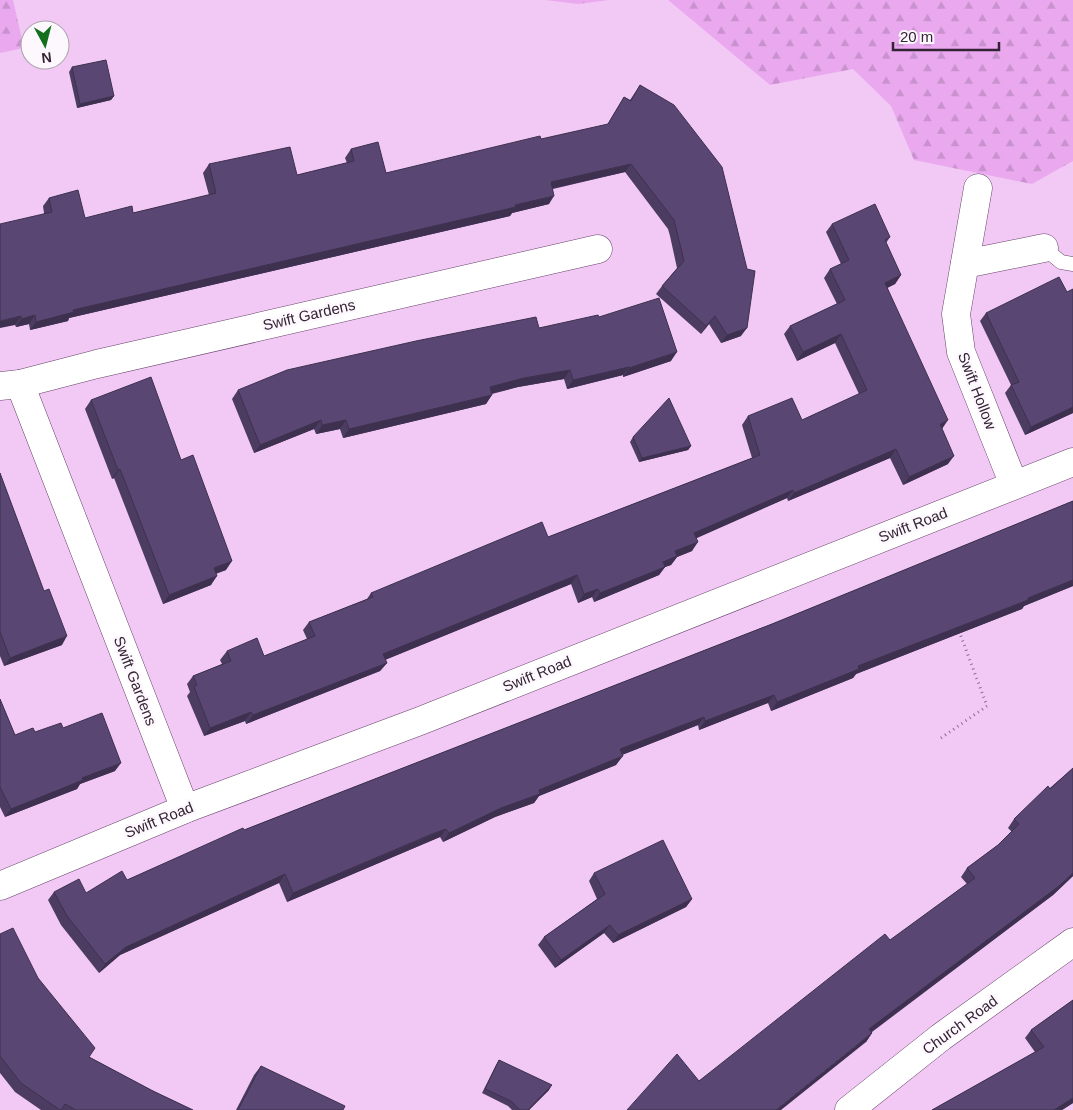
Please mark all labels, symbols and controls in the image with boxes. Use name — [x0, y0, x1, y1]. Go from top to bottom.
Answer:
north arrow — [20, 20, 70, 70]
scale bar — [893, 20, 999, 52]
text: 20 m — [900, 28, 933, 45]
text: N — [41, 49, 53, 66]
street label: Swift Gardens — [261, 296, 357, 333]
street label: Swift Hollow — [955, 350, 1000, 432]
street label: Swift Road — [876, 504, 950, 545]
street label: Swift Gardens — [111, 634, 160, 728]
street label: Swift Road — [500, 652, 574, 695]
street label: Swift Road — [122, 798, 196, 841]
street label: Church Road — [919, 992, 1000, 1057]

